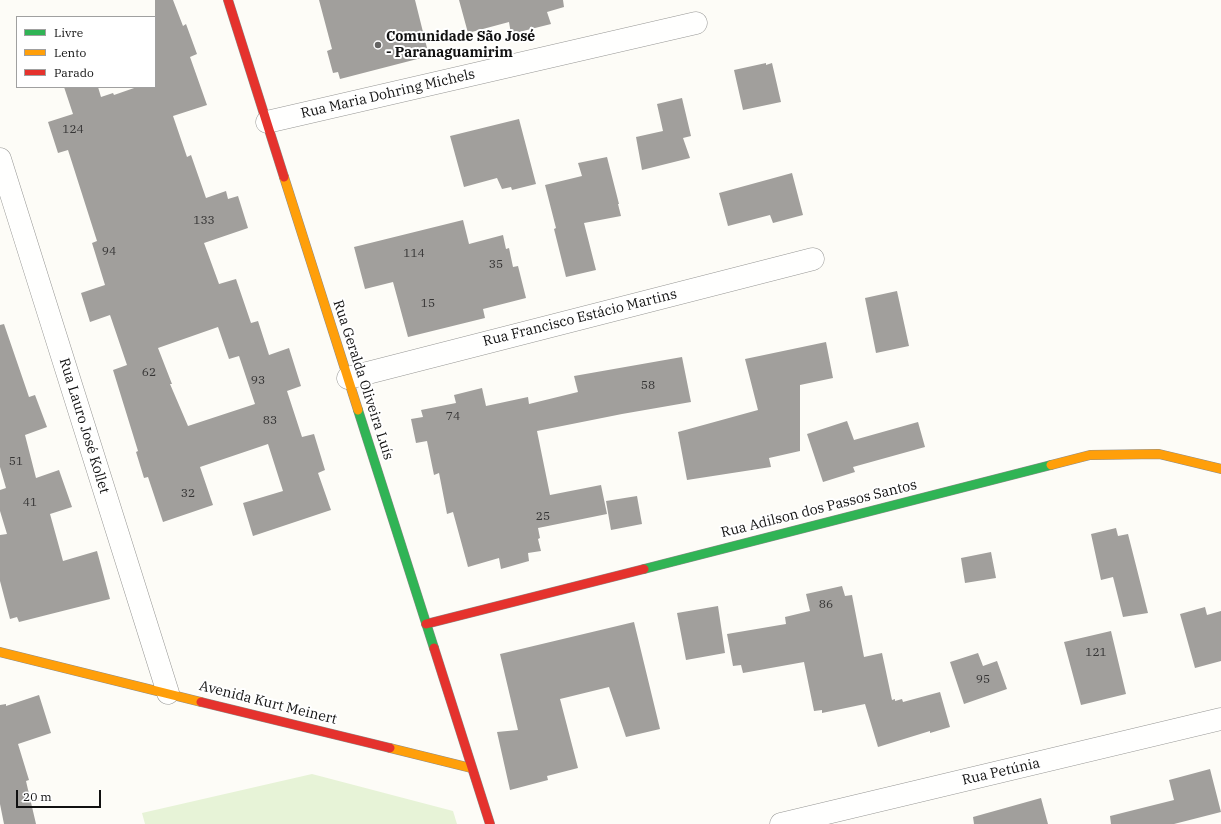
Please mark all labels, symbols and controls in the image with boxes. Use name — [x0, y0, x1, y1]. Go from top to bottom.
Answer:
legend — [16, 16, 156, 88]
text: Livre — [54, 25, 83, 40]
place label: Comunidade São José - Paranaguamirim — [386, 29, 535, 62]
marker: Comunidade São José - Paranaguamirim — [373, 40, 383, 50]
text: Lento — [54, 45, 86, 60]
text: Parado — [54, 65, 94, 80]
street label: Rua Maria Dohring Michels — [299, 66, 477, 122]
house number: 124 — [62, 123, 84, 137]
house number: 133 — [193, 214, 215, 228]
house number: 94 — [102, 245, 116, 259]
house number: 114 — [403, 247, 425, 261]
house number: 35 — [489, 258, 503, 272]
street label: Rua Francisco Estácio Martins — [481, 286, 679, 350]
house number: 15 — [421, 297, 435, 311]
street label: Rua Geralda Oliveira Luís — [329, 298, 397, 462]
street label: Rua Lauro José Kollet — [55, 356, 113, 496]
house number: 62 — [142, 366, 156, 380]
house number: 93 — [251, 374, 265, 388]
house number: 58 — [641, 379, 655, 393]
house number: 74 — [446, 410, 460, 424]
house number: 83 — [263, 414, 277, 428]
house number: 51 — [9, 455, 23, 469]
street label: Rua Adilson dos Passos Santos — [719, 477, 919, 541]
house number: 32 — [181, 487, 195, 501]
house number: 41 — [23, 496, 37, 510]
house number: 25 — [536, 510, 550, 524]
house number: 86 — [819, 598, 833, 612]
house number: 121 — [1085, 646, 1107, 660]
house number: 95 — [976, 673, 990, 687]
street label: Avenida Kurt Meinert — [197, 678, 339, 728]
street label: Rua Petúnia — [960, 755, 1042, 789]
scale bar — [18, 782, 103, 808]
text: 20 m — [23, 789, 52, 804]

